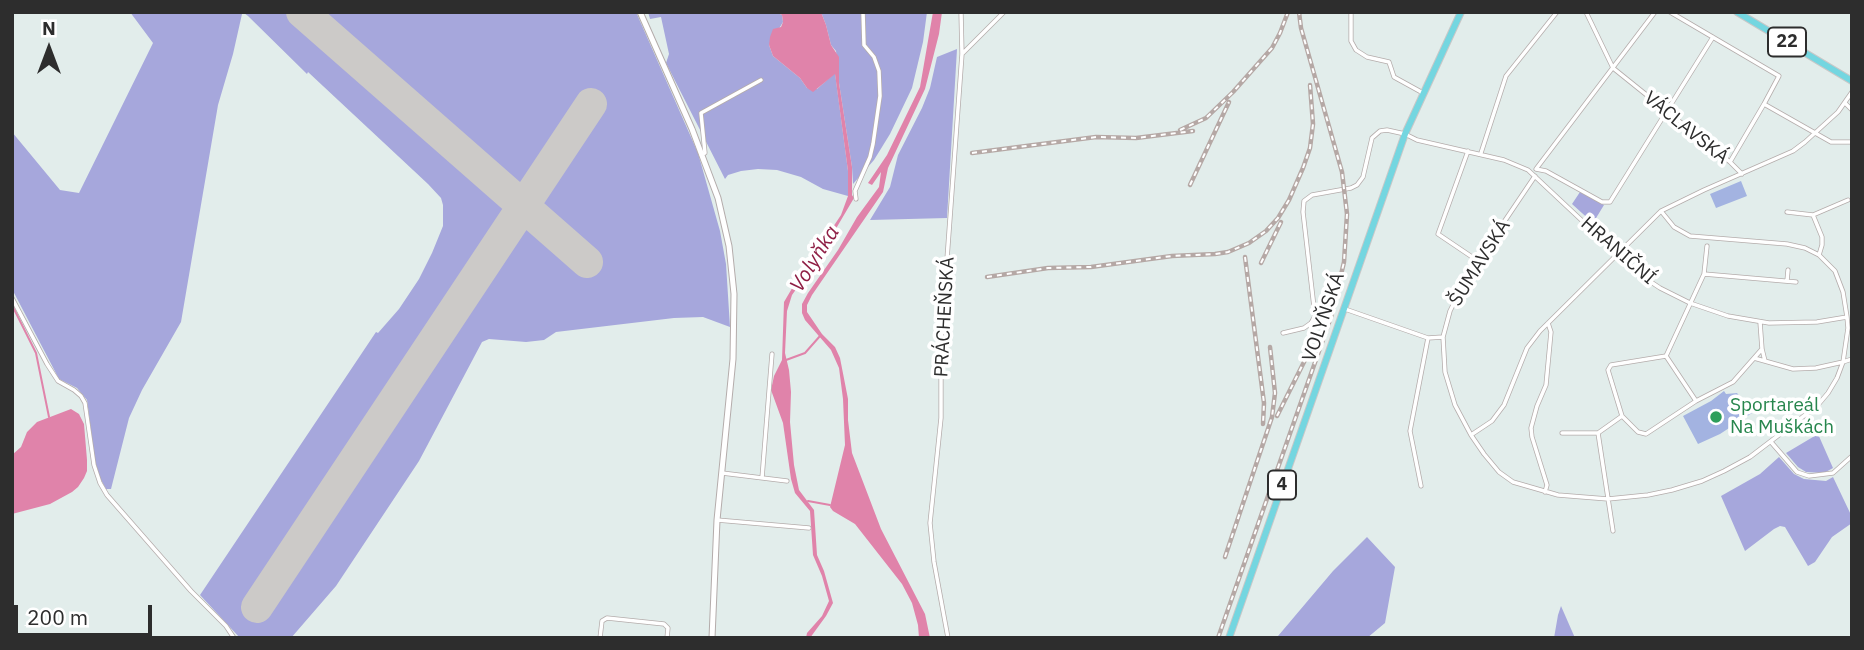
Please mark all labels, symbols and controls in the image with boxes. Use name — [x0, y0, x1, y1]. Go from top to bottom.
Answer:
north arrow — [14, 14, 84, 84]
text: N — [42, 16, 56, 40]
road number: 22 — [1768, 28, 1806, 56]
street label: VÁCLAVSKÁ — [1639, 87, 1733, 169]
street label: HRANIČNÍ — [1576, 212, 1660, 290]
street label: ŠUMAVSKÁ — [1445, 216, 1515, 310]
water label: Volyňka — [785, 221, 845, 297]
street label: PRÁCHEŇSKÁ — [930, 256, 960, 378]
street label: VOLYŇSKÁ — [1298, 269, 1350, 365]
place label: Sportareál Na Muškách — [1730, 395, 1834, 439]
marker: Sportareál Na Muškách — [1708, 409, 1724, 425]
road number: 4 — [1268, 471, 1296, 500]
scale bar — [18, 590, 156, 634]
text: 200 m — [27, 603, 88, 631]

